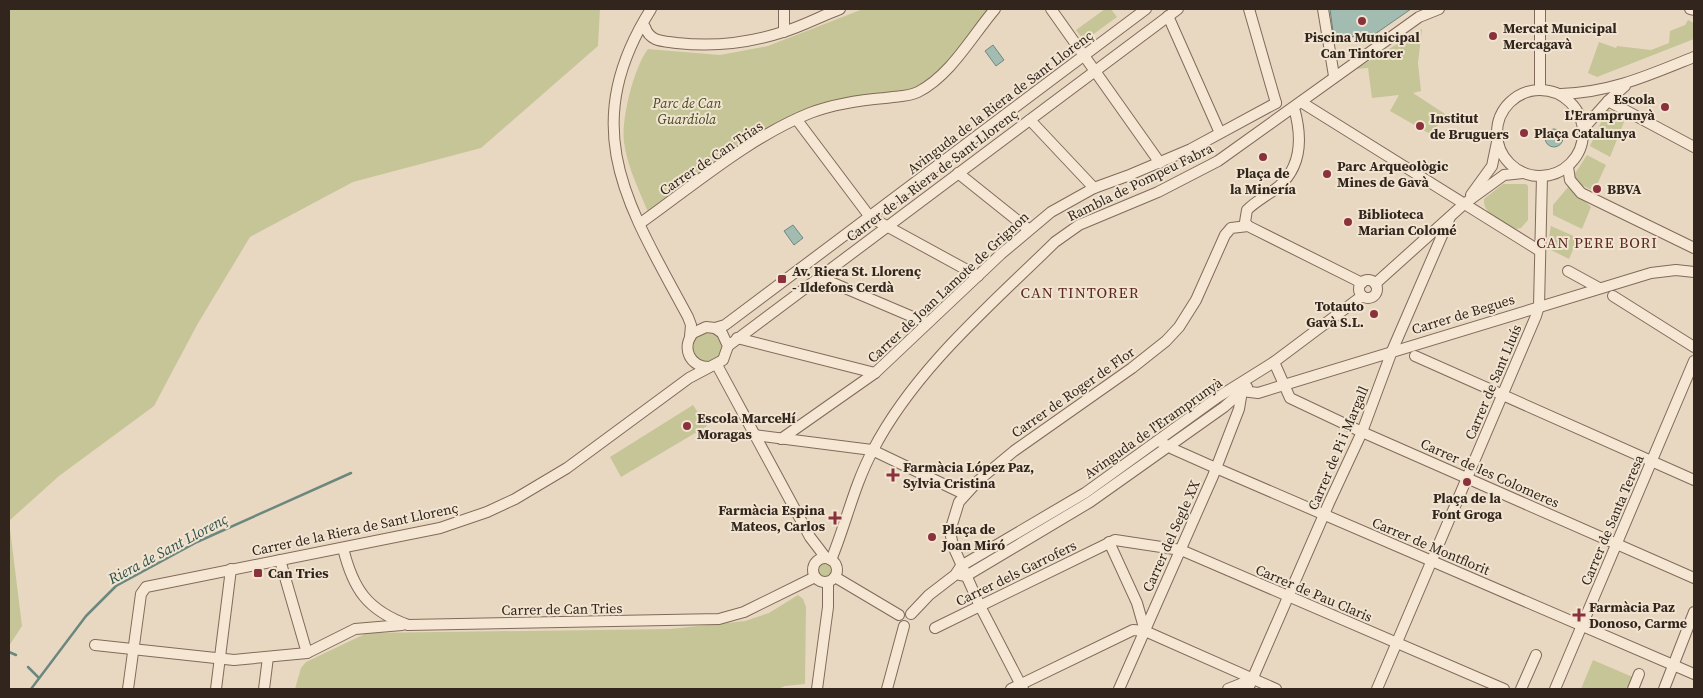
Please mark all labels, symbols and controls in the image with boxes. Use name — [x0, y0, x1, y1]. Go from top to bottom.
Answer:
marker: Piscina Municipal Can Tintorer — [1356, 15, 1368, 27]
place label: Mercat Municipal Mercagavà — [1503, 18, 1617, 54]
street label: Avinguda de la Riera de Sant Llorenç — [903, 25, 1097, 179]
place label: Piscina Municipal Can Tintorer — [1304, 27, 1420, 63]
marker: Mercat Municipal Mercagavà — [1487, 30, 1499, 42]
place label: Escola L'Eramprunyà — [1565, 89, 1656, 125]
park label: Parc de Can Guardiola — [652, 93, 722, 129]
marker: Escola L'Eramprunyà — [1659, 101, 1671, 113]
street label: Carrer de la Riera de Sant Llorenç — [842, 104, 1022, 246]
place label: Institut de Bruguers — [1430, 108, 1510, 144]
street label: Carrer de Can Trias — [655, 116, 767, 200]
marker: Institut de Bruguers — [1414, 120, 1426, 132]
place label: Plaça Catalunya — [1534, 123, 1637, 143]
marker: Plaça Catalunya — [1518, 127, 1530, 139]
street label: Rambla de Pompeu Fabra — [1064, 138, 1217, 226]
marker: Plaça de la Minería — [1257, 151, 1269, 163]
place label: Parc Arqueològic Mines de Gavà — [1337, 156, 1448, 192]
place label: Plaça de la Minería — [1230, 163, 1297, 199]
marker: Parc Arqueològic Mines de Gavà — [1321, 168, 1333, 180]
place label: BBVA — [1607, 179, 1642, 199]
marker: BBVA — [1591, 183, 1603, 195]
place label: Biblioteca Marian Colomé — [1358, 204, 1457, 240]
street label: Carrer de Joan Lamote de Grignon — [863, 206, 1033, 367]
marker: Biblioteca Marian Colomé — [1342, 216, 1354, 228]
district label: CAN PERE BORI — [1536, 232, 1658, 253]
place label: Av. Riera St. Llorenç - Ildefons Cerdà — [792, 261, 921, 297]
marker: Av. Riera St. Llorenç - Ildefons Cerdà — [776, 273, 788, 285]
district label: CAN TINTORER — [1021, 282, 1139, 303]
street label: Carrer de Begues — [1409, 289, 1517, 339]
place label: Totauto Gavà S.L. — [1306, 296, 1364, 332]
marker: Totauto Gavà S.L. — [1368, 308, 1380, 320]
street label: Carrer de Sant Lluís — [1460, 321, 1526, 443]
street label: Carrer de Roger de Flor — [1007, 342, 1139, 442]
street label: Avinguda de l'Eramprunyà — [1080, 372, 1227, 483]
street label: Carrer de Pi i Margall — [1303, 383, 1373, 513]
place label: Escola Marcel·lí Moragas — [697, 408, 796, 444]
marker: Escola Marcel·lí Moragas — [681, 420, 693, 432]
street label: Carrer de les Colomeres — [1417, 433, 1563, 513]
street label: Carrer de Santa Teresa — [1575, 451, 1649, 588]
place label: Farmàcia López Paz, Sylvia Cristina — [903, 457, 1034, 493]
marker: Farmàcia López Paz, Sylvia Cristina — [887, 469, 899, 481]
marker: Plaça de la Font Groga — [1461, 476, 1473, 488]
street label: Carrer del Segle XX — [1137, 477, 1205, 595]
place label: Plaça de la Font Groga — [1432, 488, 1503, 524]
street label: Carrer de la Riera de Sant Llorenç — [250, 497, 460, 561]
place label: Farmàcia Espina Mateos, Carlos — [718, 500, 826, 536]
water label: Riera de Sant Llorenç — [103, 508, 232, 589]
marker: Farmàcia Espina Mateos, Carlos — [829, 512, 841, 524]
street label: Carrer de Montflorit — [1369, 512, 1493, 580]
place label: Plaça de Joan Miró — [941, 519, 1005, 555]
marker: Plaça de Joan Miró — [926, 531, 938, 543]
street label: Carrer dels Garrofers — [952, 535, 1080, 611]
street label: Carrer de Pau Claris — [1252, 559, 1376, 627]
place label: Can Tries — [268, 563, 329, 583]
marker: Can Tries — [252, 567, 264, 579]
place label: Farmàcia Paz Donoso, Carme — [1589, 597, 1687, 633]
street label: Carrer de Can Tries — [501, 598, 623, 620]
marker: Farmàcia Paz Donoso, Carme — [1573, 609, 1585, 621]

